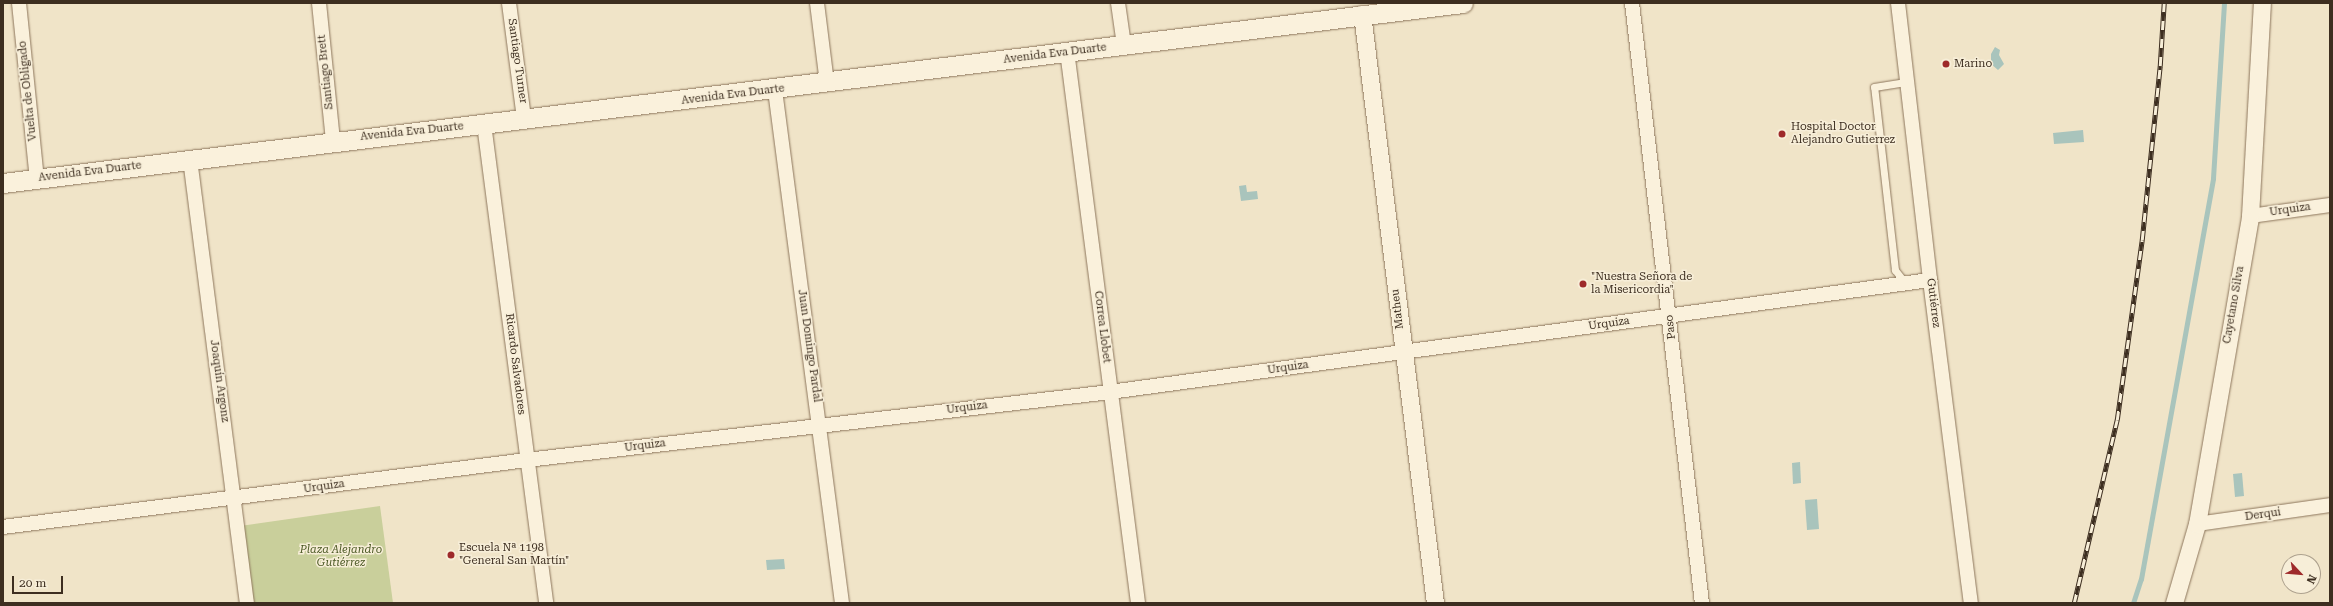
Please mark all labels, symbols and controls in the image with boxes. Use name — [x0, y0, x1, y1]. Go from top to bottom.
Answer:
street label: Santiago Turner — [505, 18, 529, 104]
street label: Santiago Brett — [316, 34, 336, 110]
street label: Vuelta de Obligado — [16, 40, 40, 142]
street label: Avenida Eva Duarte — [1003, 41, 1107, 67]
place label: Marino — [1954, 57, 1992, 71]
marker: Marino — [1941, 59, 1951, 69]
street label: Avenida Eva Duarte — [681, 82, 785, 108]
street label: Avenida Eva Duarte — [360, 120, 464, 144]
place label: Hospital Doctor Alejandro Gutierrez — [1791, 121, 1895, 147]
marker: Hospital Doctor Alejandro Gutierrez — [1776, 128, 1788, 140]
street label: Avenida Eva Duarte — [38, 159, 142, 185]
street label: Urquiza — [2269, 201, 2311, 219]
street label: Cayetano Silva — [2221, 265, 2247, 345]
place label: "Nuestra Señora de la Misericordia" — [1591, 271, 1692, 297]
street label: Gutiérrez — [1923, 278, 1943, 328]
marker: "Nuestra Señora de la Misericordia" — [1578, 279, 1588, 289]
street label: Matheu — [1389, 288, 1407, 330]
street label: Juan Domingo Pardal — [795, 289, 823, 403]
street label: Correa Llobet — [1091, 290, 1113, 364]
street label: Ricardo Salvadores — [502, 313, 528, 415]
street label: Paso — [1663, 314, 1679, 340]
street label: Urquiza — [1588, 315, 1630, 333]
street label: Joaquín Argonz — [207, 339, 231, 423]
street label: Urquiza — [1267, 359, 1309, 377]
street label: Urquiza — [946, 399, 988, 417]
street label: Urquiza — [624, 437, 666, 455]
street label: Urquiza — [303, 478, 345, 496]
street label: Derqui — [2244, 506, 2282, 524]
place label: Escuela Nª 1198 "General San Martín" — [459, 542, 569, 568]
park label: Plaza Alejandro Gutiérrez — [300, 544, 382, 570]
marker: Escuela Nª 1198 "General San Martín" — [446, 550, 456, 560]
north arrow — [2281, 554, 2321, 594]
scale bar — [14, 568, 65, 594]
text: N — [2304, 572, 2319, 586]
text: 20 m — [19, 576, 46, 590]

